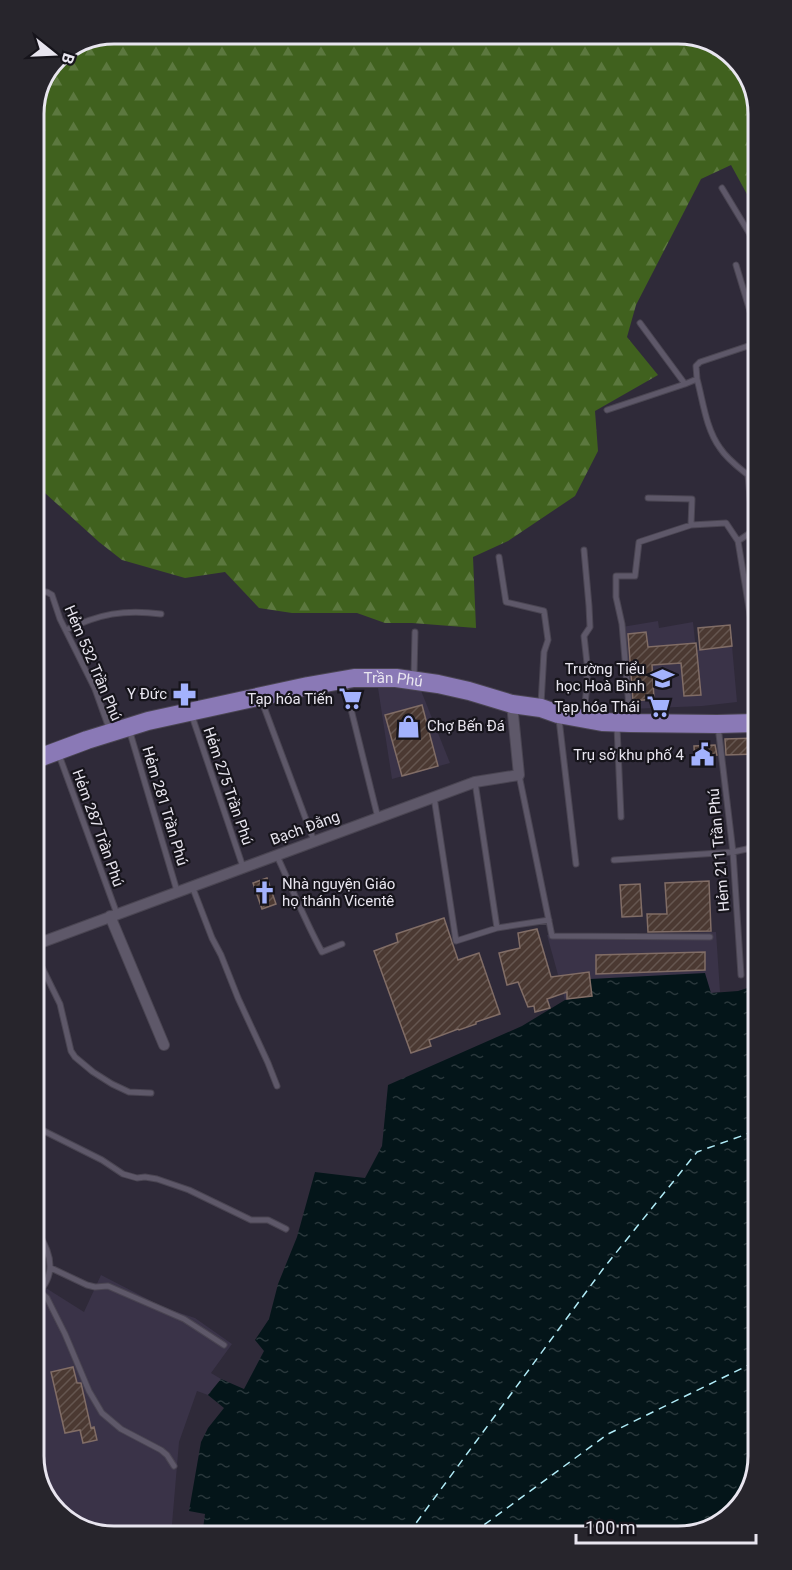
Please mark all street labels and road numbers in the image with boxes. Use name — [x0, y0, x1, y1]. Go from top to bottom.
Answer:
street label: Hẻm 532 Trần Phú — [61, 603, 125, 723]
street label: Trần Phú — [364, 669, 424, 691]
street label: Hẻm 275 Trần Phú — [199, 725, 257, 847]
street label: Hẻm 281 Trần Phú — [138, 744, 192, 868]
street label: Hẻm 287 Trần Phú — [68, 767, 128, 889]
street label: Hẻm 211 Trần Phú — [705, 788, 733, 912]
street label: Bạch Đằng — [268, 807, 342, 849]

